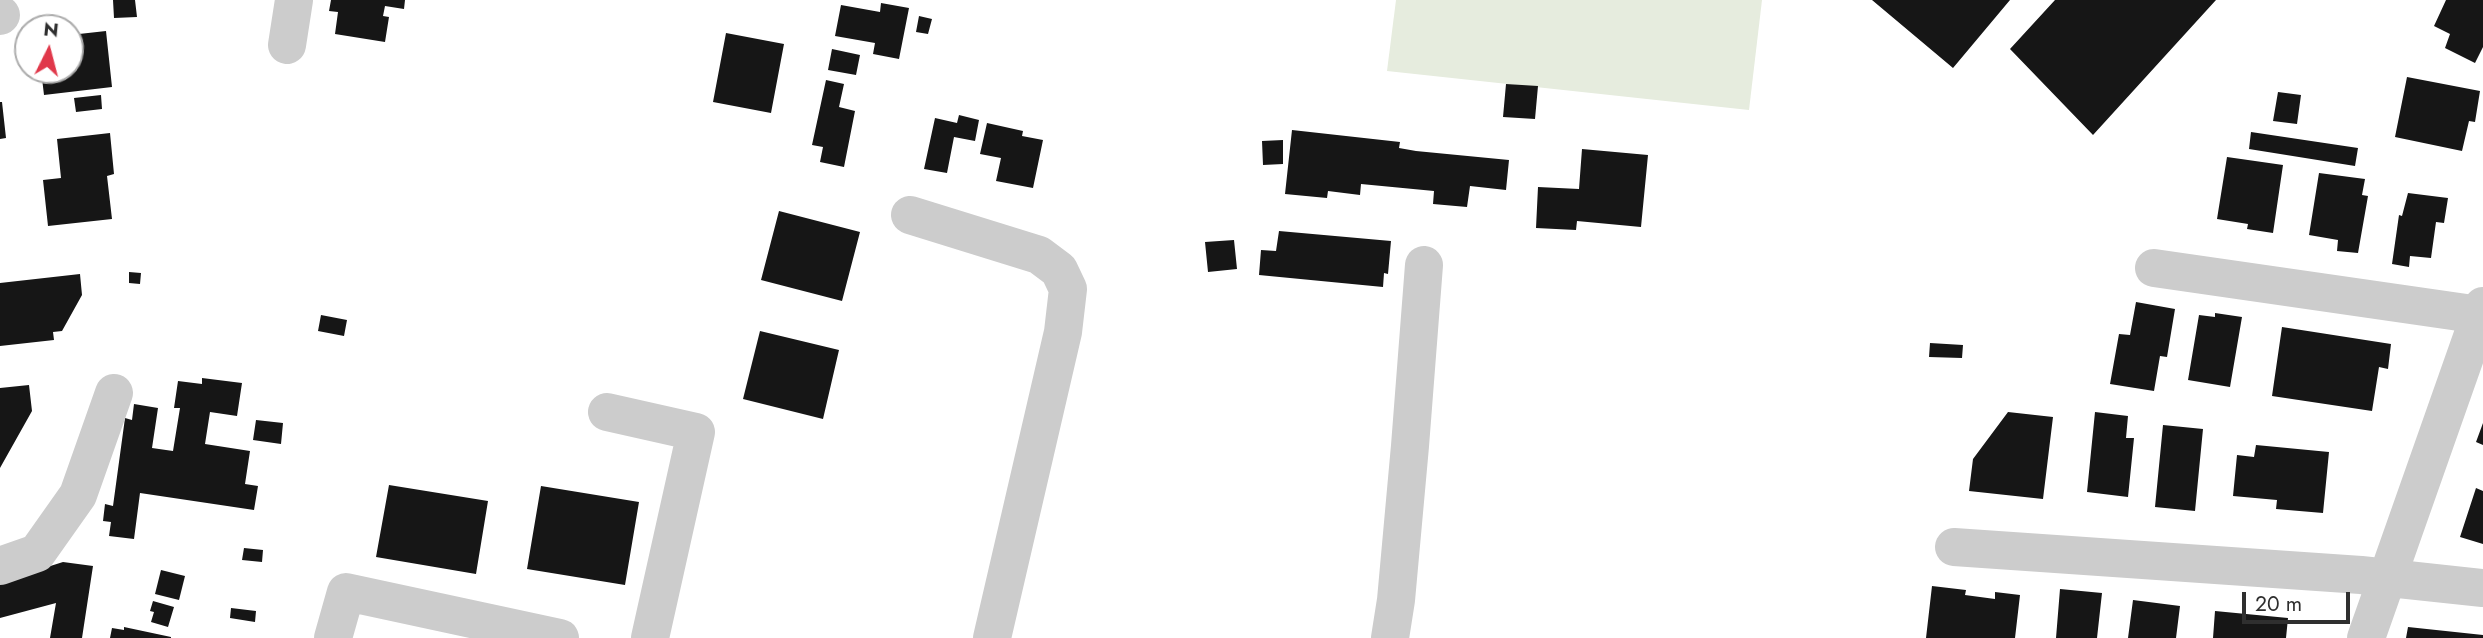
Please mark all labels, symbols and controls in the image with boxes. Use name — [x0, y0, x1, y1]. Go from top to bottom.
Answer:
north arrow — [14, 14, 84, 84]
text: N — [42, 15, 60, 44]
scale bar — [2245, 578, 2354, 622]
text: 20 m — [2255, 589, 2302, 619]

